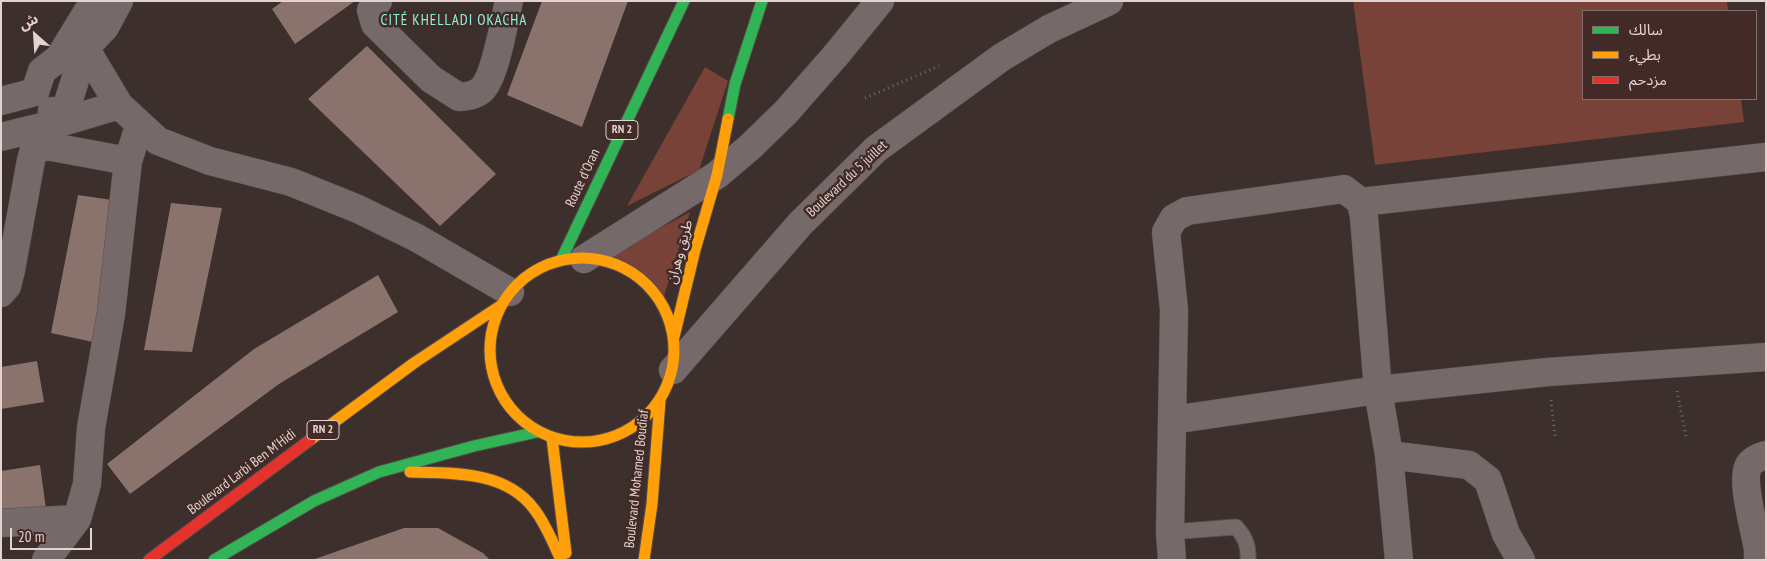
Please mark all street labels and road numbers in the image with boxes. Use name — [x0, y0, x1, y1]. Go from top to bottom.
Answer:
road number: RN 2 — [606, 120, 638, 140]
street label: Boulevard du 5 juillet — [803, 137, 891, 221]
street label: Route d'Oran — [562, 146, 604, 210]
street label: طريق وهران — [663, 218, 697, 286]
street label: Boulevard Mohamed Boudiaf — [621, 409, 653, 549]
road number: RN 2 — [307, 420, 339, 440]
street label: Boulevard Larbi Ben M'Hidi — [185, 426, 299, 518]

